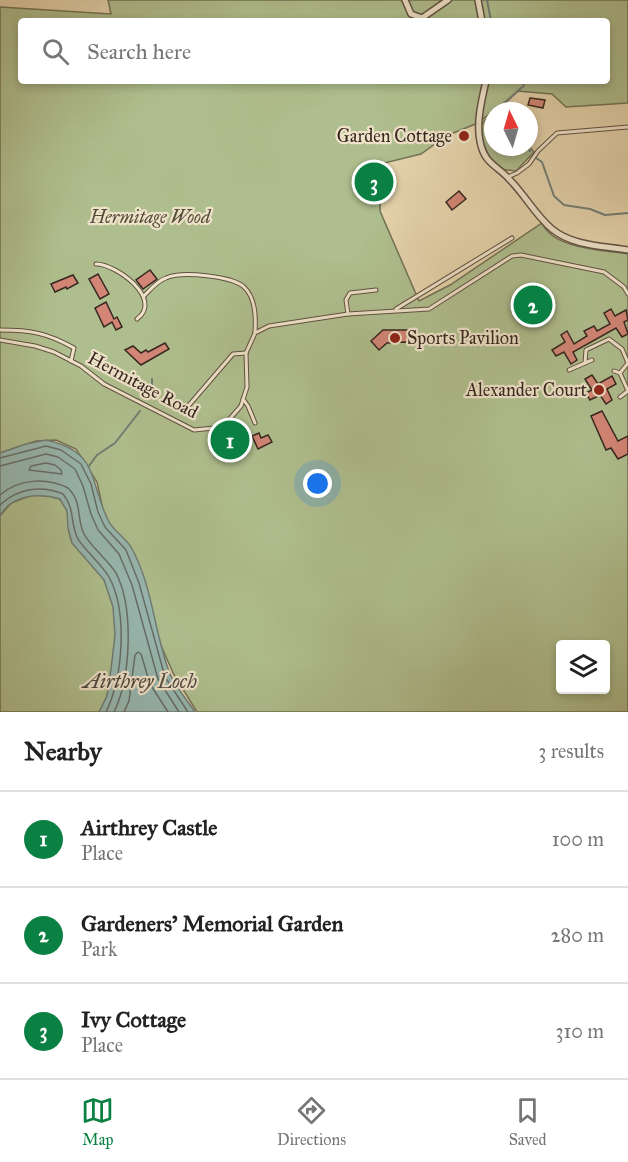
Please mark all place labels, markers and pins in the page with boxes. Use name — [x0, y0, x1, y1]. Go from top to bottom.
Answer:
place label: Garden Cottage — [337, 125, 452, 148]
marker: Garden Cottage — [457, 129, 471, 143]
pin: 3 — [354, 160, 394, 204]
pin: 2 — [514, 282, 552, 328]
place label: Sports Pavilion — [407, 327, 519, 349]
marker: Sports Pavilion — [388, 331, 402, 345]
place label: Alexander Court — [465, 379, 588, 401]
marker: Alexander Court — [592, 383, 606, 397]
pin: 1 — [210, 418, 250, 462]

